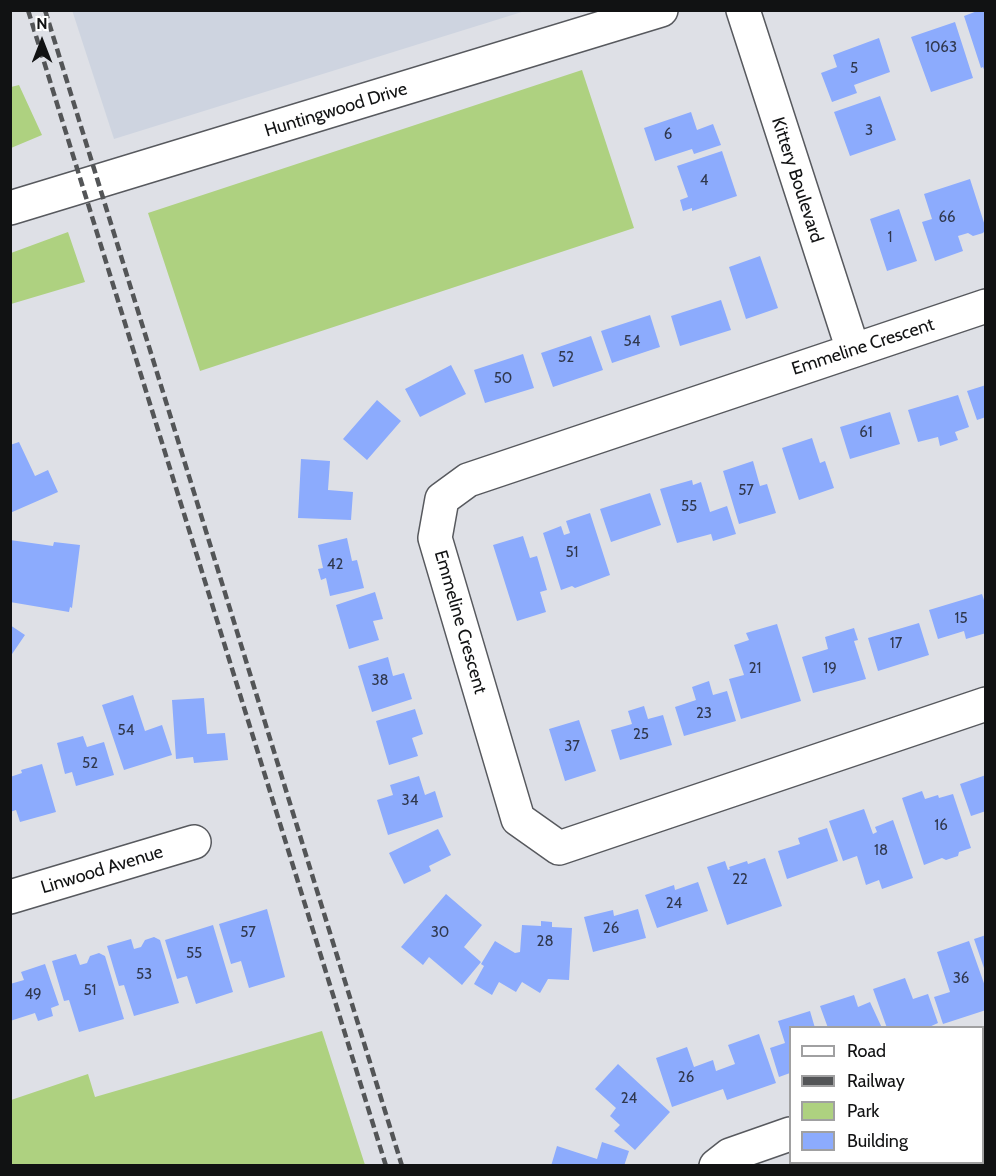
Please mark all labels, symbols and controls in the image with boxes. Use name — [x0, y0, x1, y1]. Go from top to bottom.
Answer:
north arrow — [12, 12, 72, 72]
text: N — [36, 14, 48, 33]
house number: 1063 — [925, 39, 957, 57]
house number: 5 — [850, 60, 858, 78]
street label: Huntingwood Drive — [262, 78, 410, 142]
street label: Kittery Boulevard — [767, 114, 827, 246]
house number: 3 — [865, 122, 873, 140]
house number: 6 — [664, 126, 672, 144]
house number: 4 — [700, 172, 708, 190]
house number: 66 — [938, 209, 956, 227]
house number: 1 — [888, 229, 892, 247]
street label: Emmeline Crescent — [789, 314, 937, 380]
house number: 54 — [624, 333, 640, 351]
house number: 52 — [558, 349, 574, 367]
house number: 50 — [494, 370, 512, 388]
house number: 61 — [859, 424, 873, 442]
house number: 57 — [738, 482, 754, 500]
house number: 55 — [681, 498, 697, 516]
house number: 51 — [565, 544, 579, 562]
street label: Emmeline Crescent — [429, 548, 491, 696]
house number: 42 — [327, 556, 343, 574]
house number: 15 — [954, 610, 968, 628]
house number: 17 — [890, 635, 902, 653]
house number: 21 — [749, 660, 761, 678]
house number: 19 — [823, 660, 837, 678]
house number: 38 — [371, 672, 389, 690]
house number: 23 — [696, 705, 712, 723]
house number: 54 — [118, 722, 134, 740]
house number: 25 — [633, 726, 649, 744]
house number: 37 — [564, 738, 580, 756]
house number: 52 — [82, 755, 98, 773]
house number: 34 — [402, 792, 418, 810]
house number: 16 — [934, 817, 948, 835]
street label: Linwood Avenue — [38, 841, 166, 899]
house number: 18 — [874, 842, 888, 860]
house number: 22 — [732, 871, 748, 889]
house number: 24 — [666, 895, 682, 913]
house number: 26 — [603, 920, 619, 938]
house number: 57 — [240, 924, 256, 942]
house number: 30 — [431, 924, 449, 942]
house number: 28 — [537, 933, 553, 951]
house number: 55 — [186, 945, 202, 963]
house number: 53 — [136, 966, 152, 984]
house number: 36 — [953, 970, 969, 988]
house number: 51 — [83, 982, 97, 1000]
house number: 49 — [24, 986, 42, 1004]
legend — [789, 1026, 984, 1164]
text: Road — [847, 1040, 886, 1062]
house number: 26 — [678, 1069, 694, 1087]
text: Railway — [847, 1070, 905, 1092]
house number: 24 — [621, 1090, 637, 1108]
text: Park — [847, 1100, 879, 1122]
text: Building — [847, 1130, 908, 1152]

